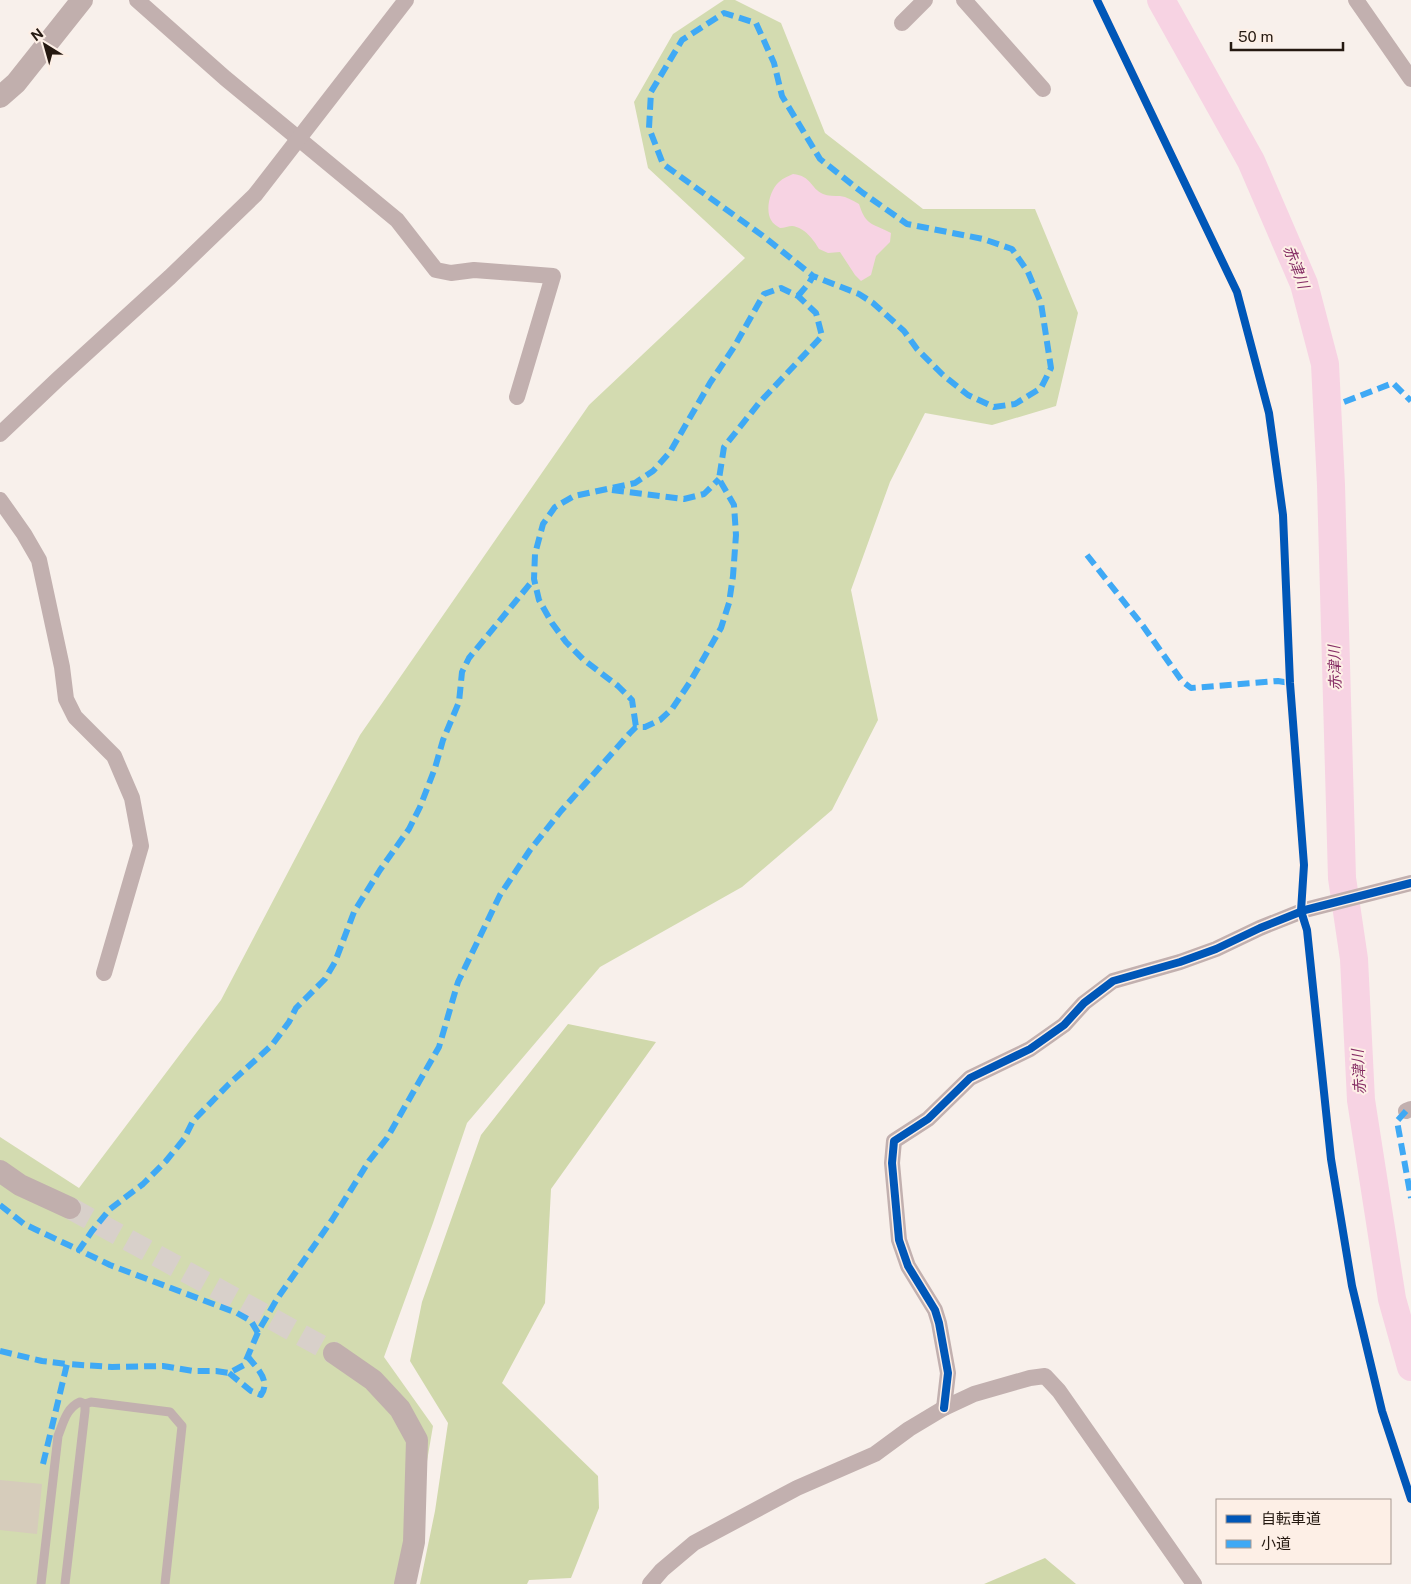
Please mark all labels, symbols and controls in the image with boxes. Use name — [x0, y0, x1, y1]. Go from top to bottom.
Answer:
north arrow — [20, 20, 70, 70]
scale bar — [1231, 20, 1344, 52]
text: N — [28, 25, 46, 44]
text: 50 m — [1238, 28, 1273, 45]
water label: 赤津川 — [1280, 243, 1313, 293]
water label: 赤津川 — [1325, 643, 1344, 691]
water label: 赤津川 — [1349, 1047, 1368, 1095]
legend — [1216, 1499, 1391, 1564]
text: 自転車道 — [1261, 1510, 1321, 1527]
text: 小道 — [1261, 1535, 1291, 1552]

